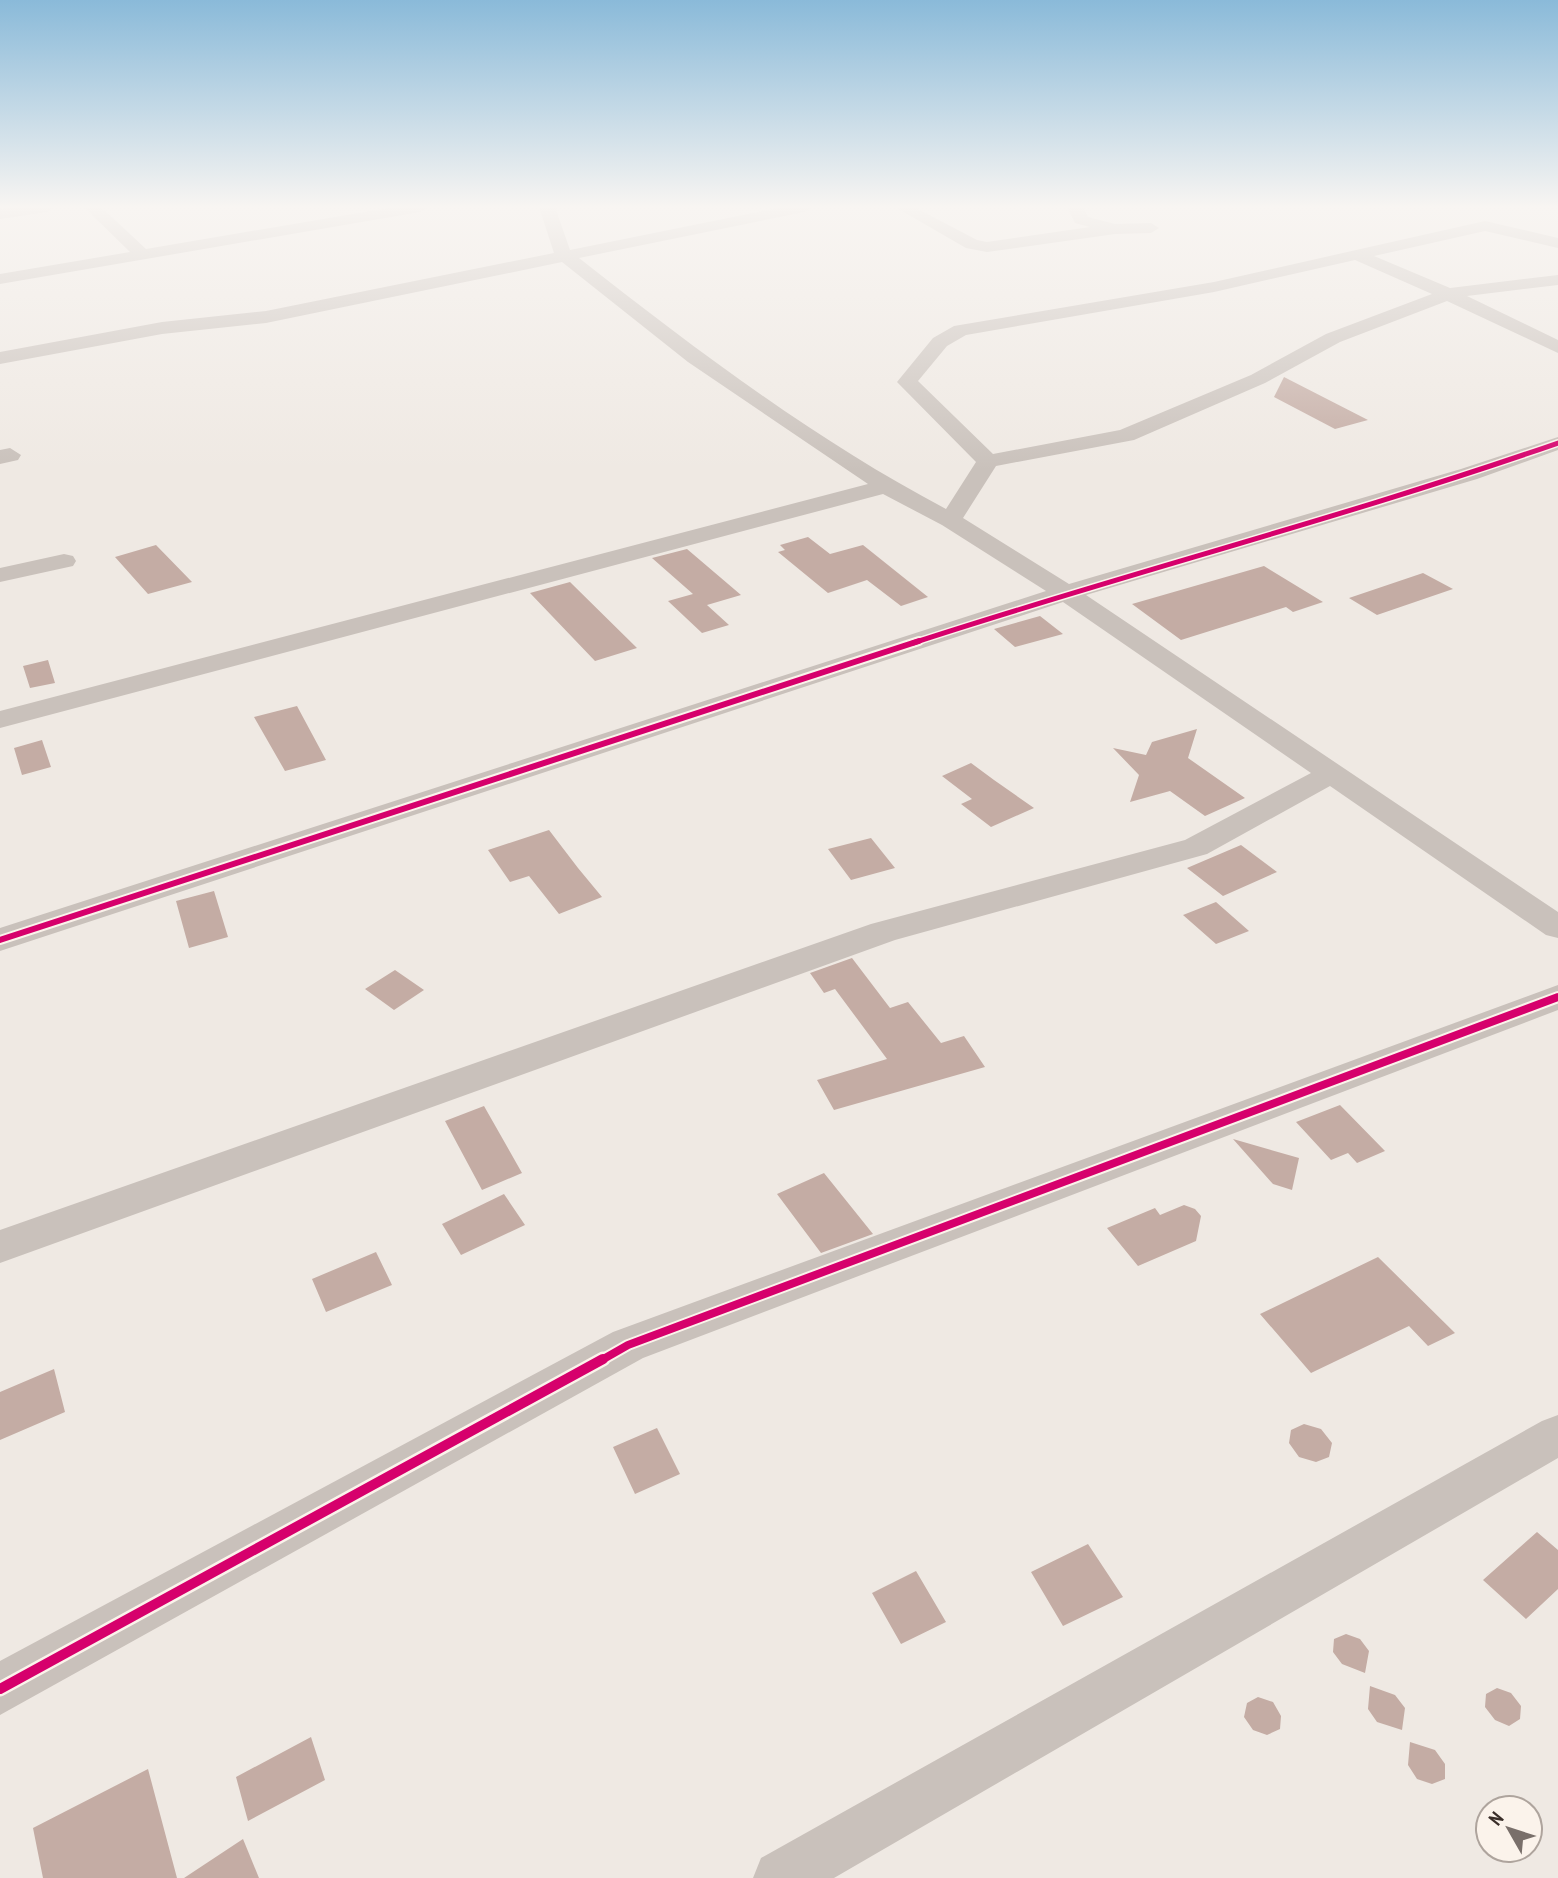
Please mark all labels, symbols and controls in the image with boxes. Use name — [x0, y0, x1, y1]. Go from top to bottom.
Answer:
north arrow — [1474, 1794, 1544, 1864]
text: N — [1483, 1807, 1508, 1830]

